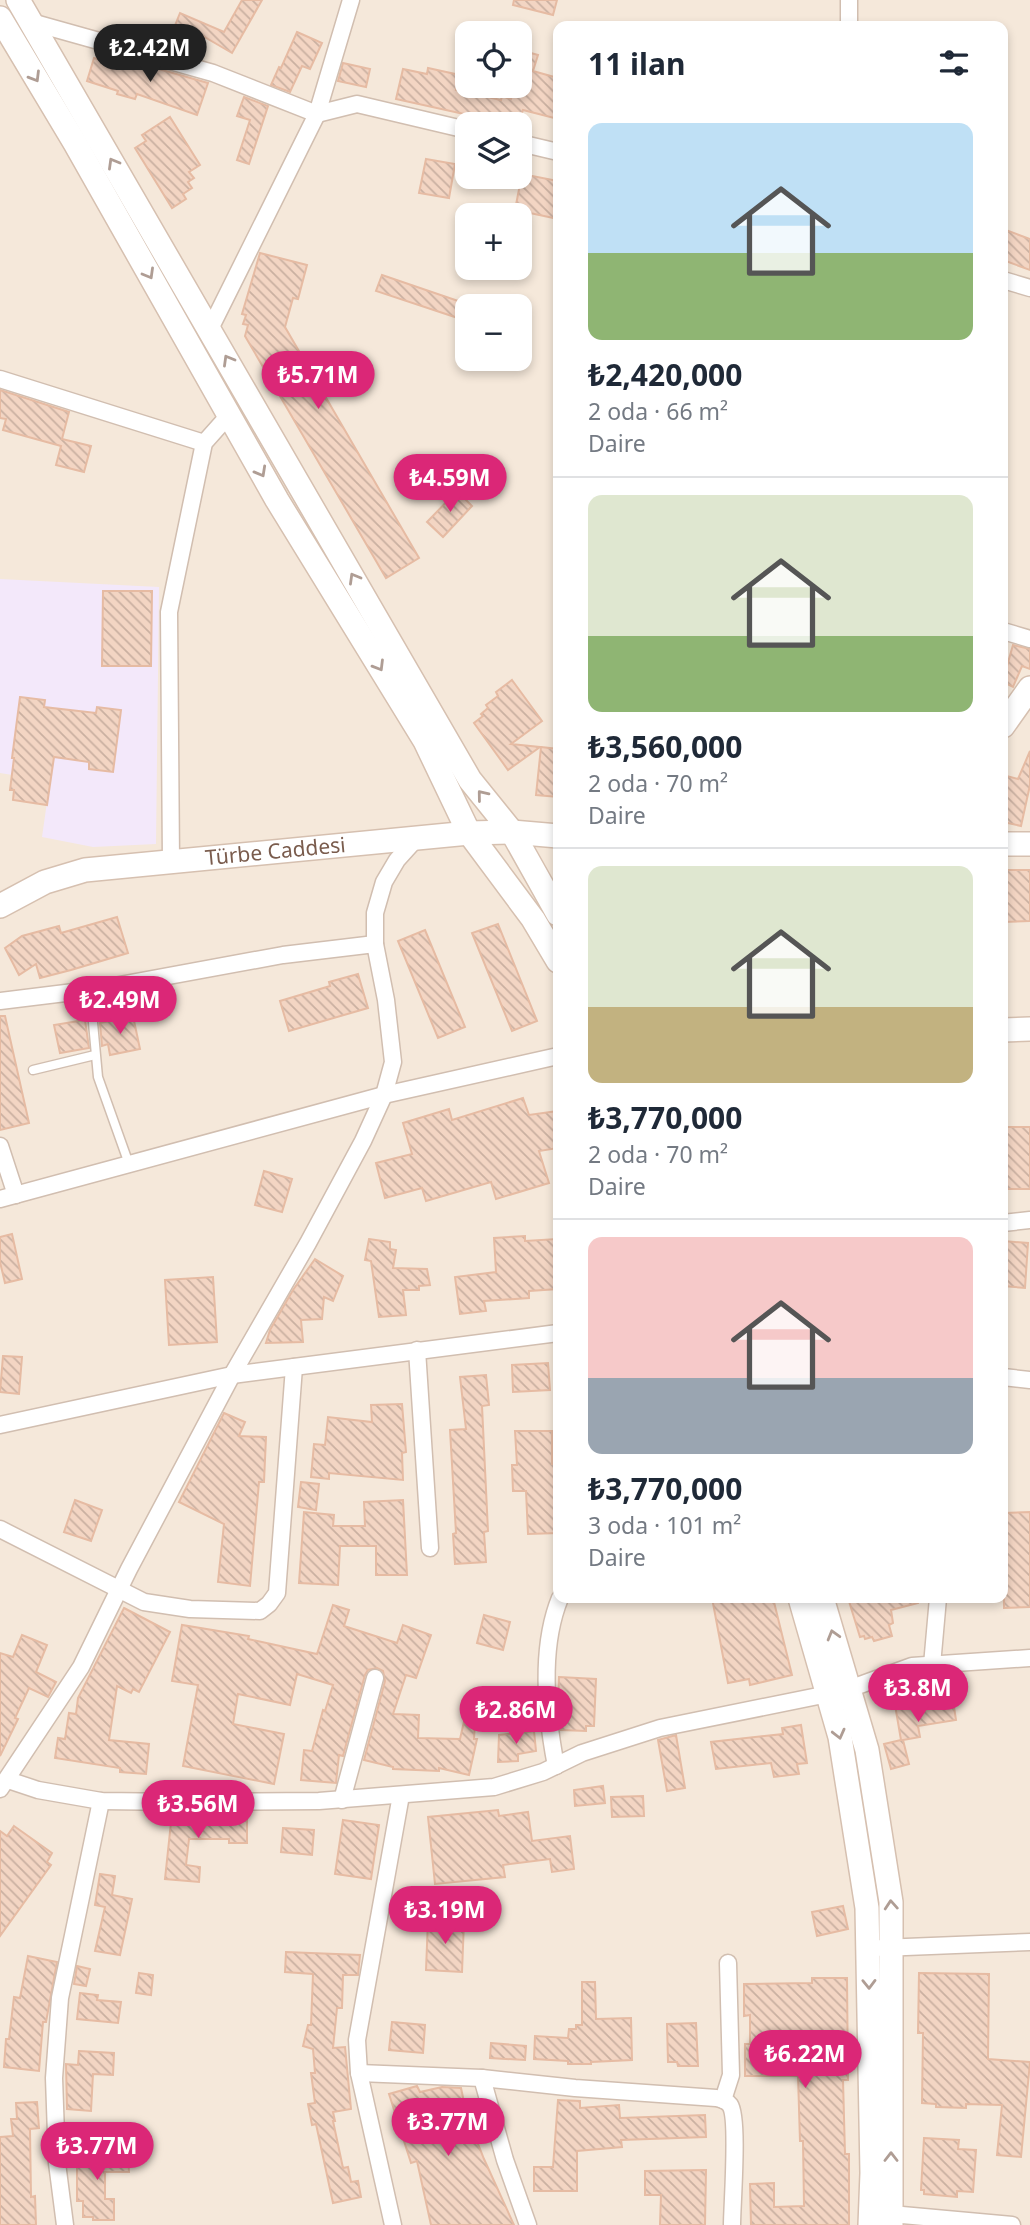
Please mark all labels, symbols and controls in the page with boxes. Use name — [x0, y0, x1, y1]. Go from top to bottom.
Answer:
map controls — [455, 21, 532, 371]
button: locate — [455, 21, 532, 98]
pin: ₺2.42M — [93, 24, 207, 84]
text: ₺2.42M — [110, 31, 190, 63]
text: 11 ilan — [588, 43, 686, 84]
icon: filters — [935, 44, 973, 82]
one-way arrow — [27, 69, 40, 82]
button: layers — [455, 112, 532, 189]
one-way arrow — [109, 158, 122, 171]
icon: home — [718, 168, 844, 294]
button: + — [455, 203, 532, 280]
one-way arrow — [141, 266, 154, 279]
button: − — [455, 294, 532, 371]
pin: ₺5.71M — [261, 352, 375, 411]
text: ₺2,420,000 — [588, 354, 742, 395]
one-way arrow — [223, 355, 236, 367]
text: ₺5.71M — [278, 358, 358, 390]
text: 2 oda · 66 m² — [588, 395, 728, 427]
text: Daire — [588, 427, 646, 459]
pin: ₺4.59M — [393, 454, 507, 514]
text: ₺4.59M — [410, 461, 490, 493]
one-way arrow — [253, 464, 266, 477]
icon: home — [718, 540, 844, 666]
one-way arrow — [349, 573, 362, 586]
one-way arrow — [370, 659, 383, 672]
text: ₺3,560,000 — [588, 726, 742, 767]
text: 2 oda · 70 m² — [588, 767, 728, 799]
one-way arrow — [478, 790, 490, 803]
text: Daire — [588, 799, 646, 831]
street label: Türbe Caddesi — [204, 830, 347, 871]
icon: home — [718, 911, 844, 1037]
pin: ₺2.49M — [63, 976, 177, 1036]
text: ₺2.49M — [80, 983, 160, 1015]
text: ₺3,770,000 — [588, 1097, 742, 1138]
text: 2 oda · 70 m² — [588, 1138, 728, 1170]
text: Daire — [588, 1170, 646, 1202]
icon: home — [718, 1282, 844, 1408]
text: ₺3,770,000 — [588, 1468, 742, 1509]
text: 3 oda · 101 m² — [588, 1509, 741, 1541]
text: Daire — [588, 1541, 646, 1573]
one-way arrow — [827, 1629, 842, 1641]
pin: ₺3.8M — [869, 1664, 967, 1724]
text: ₺3.8M — [884, 1671, 952, 1703]
pin: ₺2.86M — [459, 1686, 573, 1746]
text: ₺2.86M — [476, 1693, 556, 1725]
one-way arrow — [831, 1728, 845, 1740]
pin: ₺3.56M — [141, 1780, 255, 1840]
text: ₺3.56M — [158, 1787, 238, 1819]
pin: ₺3.19M — [388, 1886, 502, 1946]
text: ₺3.19M — [405, 1893, 485, 1925]
one-way arrow — [884, 1899, 899, 1910]
one-way arrow — [861, 1979, 877, 1990]
pin: ₺6.22M — [748, 2030, 862, 2090]
text: ₺6.22M — [765, 2037, 845, 2069]
pin: ₺3.77M — [391, 2098, 505, 2158]
text: ₺3.77M — [408, 2105, 488, 2137]
pin: ₺3.77M — [40, 2122, 154, 2182]
text: ₺3.77M — [57, 2129, 137, 2161]
one-way arrow — [883, 2151, 899, 2162]

